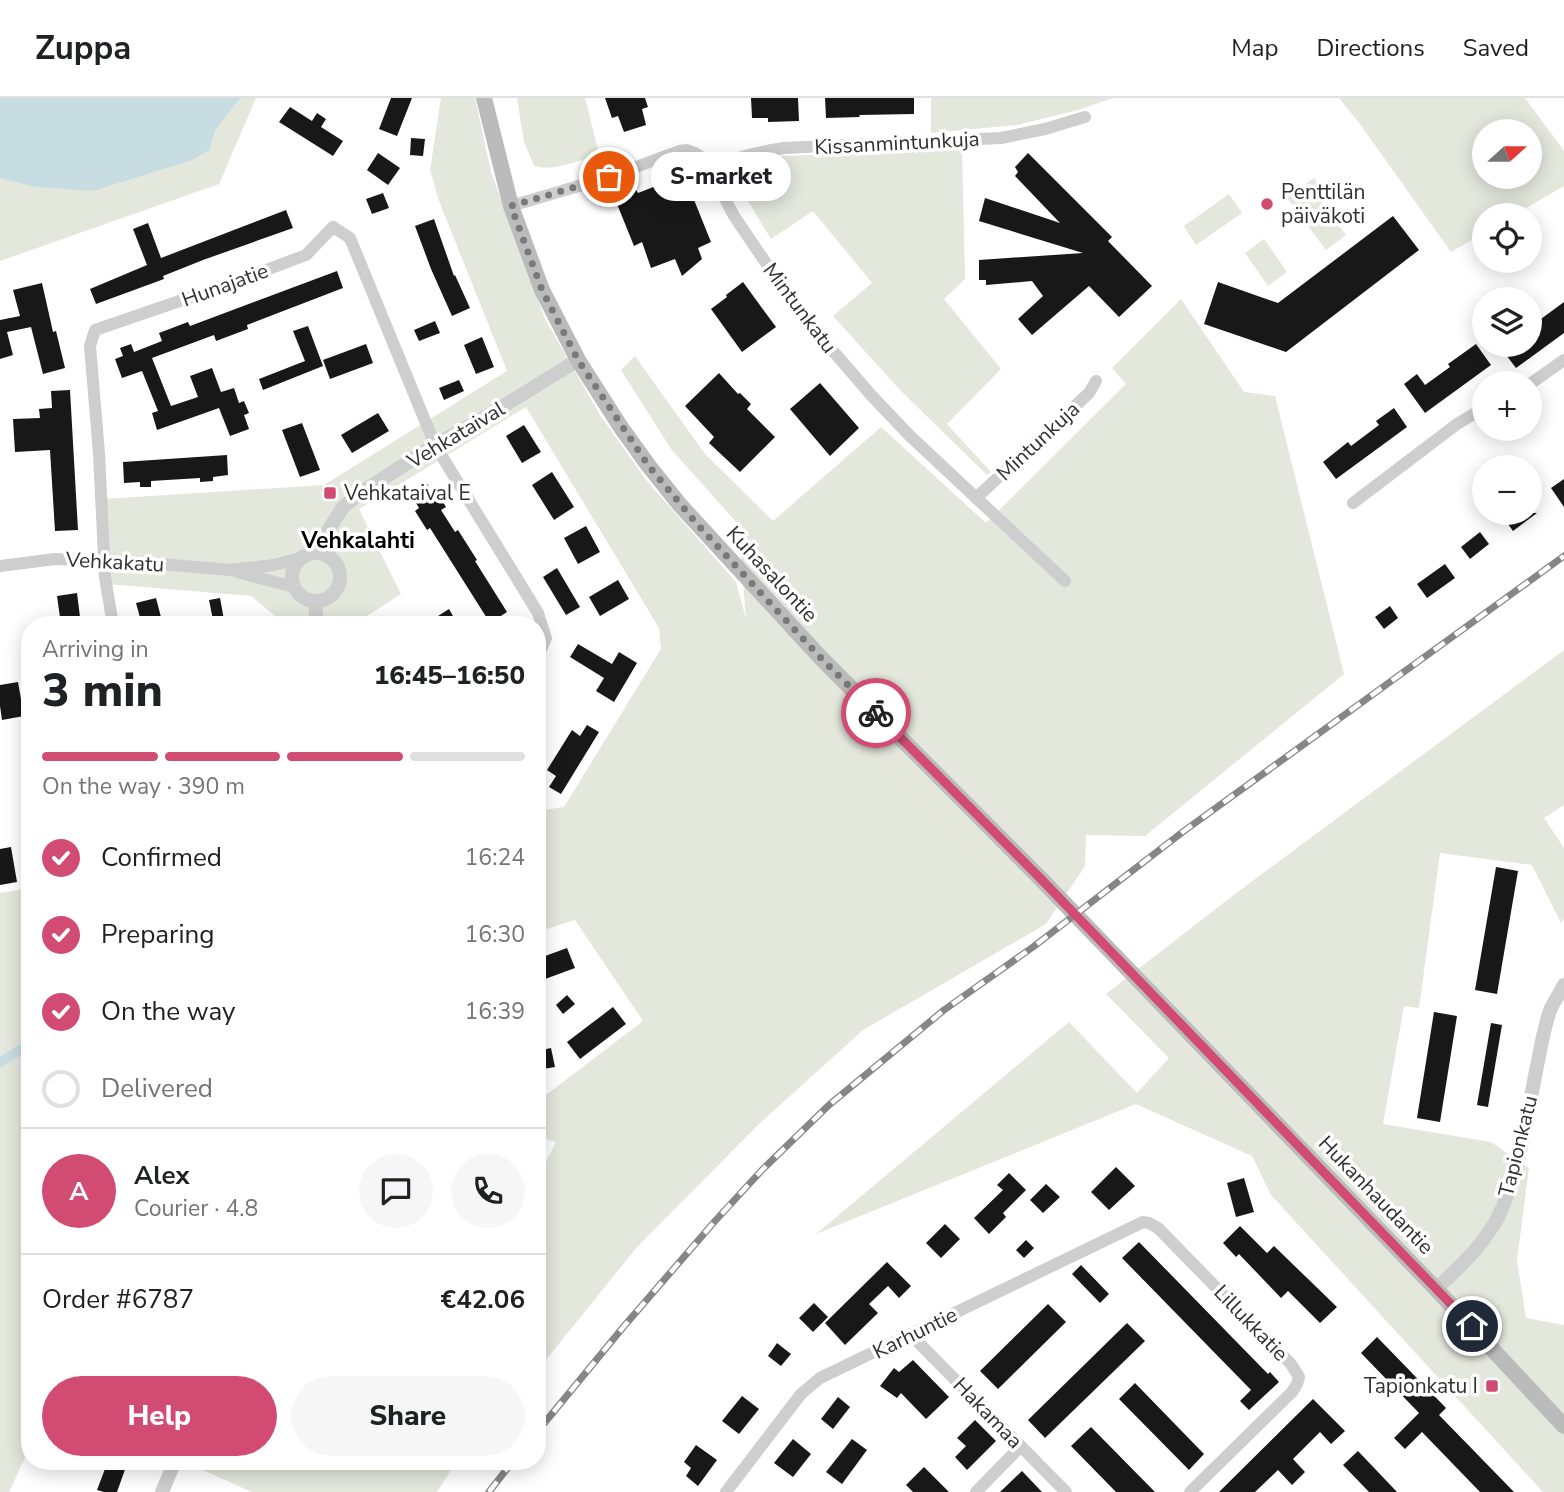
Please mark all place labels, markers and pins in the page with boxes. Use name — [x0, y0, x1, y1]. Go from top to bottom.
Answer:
pin — [579, 147, 639, 207]
callout: S-market — [651, 153, 791, 202]
place label: Penttilän päiväkoti — [1281, 178, 1366, 230]
marker: Penttilän päiväkoti — [1259, 196, 1275, 212]
place label: Vehkataival E — [343, 479, 471, 507]
marker: Vehkataival E — [322, 485, 338, 501]
pin — [1442, 1296, 1502, 1356]
place label: Tapionkatu I — [1364, 1372, 1478, 1400]
marker: Tapionkatu I — [1484, 1378, 1500, 1394]

